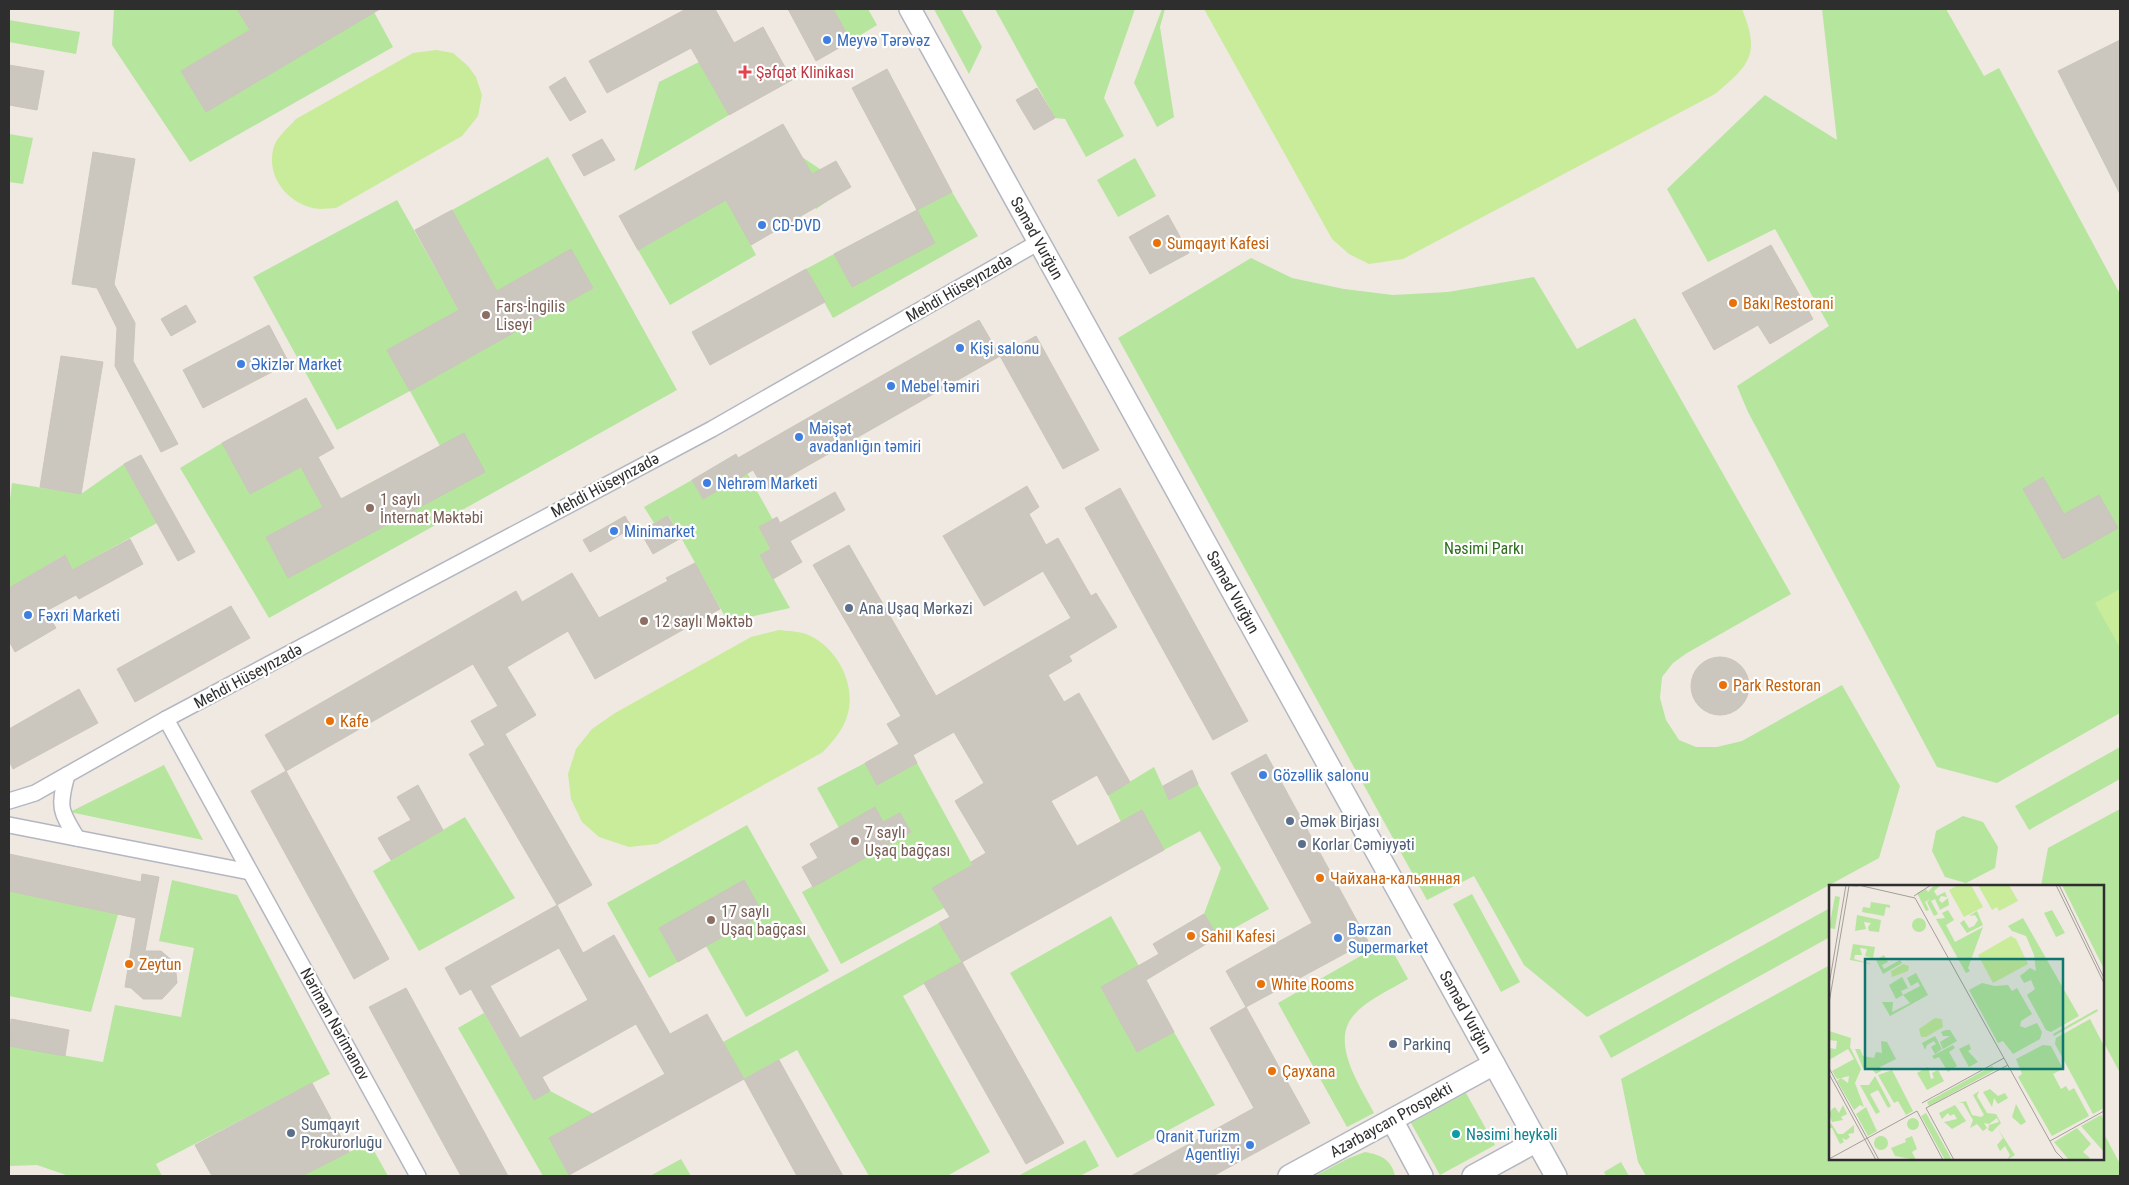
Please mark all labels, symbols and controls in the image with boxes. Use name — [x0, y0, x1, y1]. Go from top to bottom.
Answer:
place label: Meyvə Tərəvəz — [837, 31, 930, 50]
marker: Meyvə Tərəvəz — [821, 34, 833, 46]
place label: Şəfqət Klinikası — [756, 63, 854, 82]
marker: Şəfqət Klinikası — [738, 65, 752, 79]
street label: Səməd Vurğun — [1007, 193, 1067, 283]
place label: CD-DVD — [772, 216, 821, 235]
marker: CD-DVD — [756, 219, 768, 231]
place label: Sumqayıt Kafesi — [1167, 234, 1269, 253]
marker: Sumqayıt Kafesi — [1151, 237, 1163, 249]
street label: Mehdi Hüseynzadə — [903, 250, 1015, 326]
place label: Bakı Restorani — [1743, 294, 1834, 313]
place label: Fars-İngilis Liseyi — [496, 297, 565, 334]
marker: Bakı Restorani — [1727, 297, 1739, 309]
marker: Fars-İngilis Liseyi — [480, 309, 492, 321]
place label: Kişi salonu — [970, 339, 1039, 358]
marker: Kişi salonu — [954, 342, 966, 354]
place label: Əkizlər Market — [251, 355, 342, 374]
marker: Əkizlər Market — [235, 358, 247, 370]
place label: Mebel təmiri — [901, 377, 980, 396]
marker: Mebel təmiri — [885, 380, 897, 392]
place label: Məişət avadanlığın təmiri — [809, 419, 921, 456]
marker: Məişət avadanlığın təmiri — [793, 431, 805, 443]
street label: Mehdi Hüseynzadə — [548, 449, 662, 521]
place label: Nehrəm Marketi — [717, 474, 818, 493]
marker: Nehrəm Marketi — [701, 477, 713, 489]
place label: 1 saylı İnternat Məktəbi — [380, 490, 483, 527]
marker: 1 saylı İnternat Məktəbi — [364, 502, 376, 514]
place label: Minimarket — [624, 522, 695, 541]
marker: Minimarket — [608, 525, 620, 537]
park label: Nəsimi Parkı — [1444, 539, 1524, 558]
street label: Səməd Vurğun — [1203, 547, 1263, 637]
place label: Ana Uşaq Mərkəzi — [859, 599, 973, 618]
marker: Ana Uşaq Mərkəzi — [843, 602, 855, 614]
place label: Fəxri Marketi — [38, 606, 120, 625]
marker: Fəxri Marketi — [22, 609, 34, 621]
place label: 12 saylı Məktəb — [654, 612, 753, 631]
marker: 12 saylı Məktəb — [638, 615, 650, 627]
street label: Mehdi Hüseynzadə — [191, 640, 305, 712]
place label: Park Restoran — [1733, 676, 1821, 695]
marker: Park Restoran — [1717, 679, 1729, 691]
place label: Kafe — [340, 712, 369, 731]
marker: Kafe — [324, 715, 336, 727]
place label: Gözəllik salonu — [1273, 766, 1369, 785]
marker: Gözəllik salonu — [1257, 769, 1269, 781]
place label: Əmək Birjası — [1300, 812, 1380, 831]
marker: Əmək Birjası — [1284, 815, 1296, 827]
place label: 7 saylı Uşaq bağçası — [865, 823, 950, 860]
marker: 7 saylı Uşaq bağçası — [849, 835, 861, 847]
place label: Korlar Cəmiyyəti — [1312, 835, 1415, 854]
marker: Korlar Cəmiyyəti — [1296, 838, 1308, 850]
place label: Чайхана-кальянная — [1330, 869, 1460, 888]
marker: Чайхана-кальянная — [1314, 872, 1326, 884]
inset map — [1829, 885, 2104, 1160]
place label: 17 saylı Uşaq bağçası — [721, 902, 806, 939]
marker: 17 saylı Uşaq bağçası — [705, 914, 717, 926]
place label: Bərzan Supermarket — [1348, 920, 1428, 957]
place label: Sahil Kafesi — [1201, 927, 1275, 946]
marker: Sahil Kafesi — [1185, 930, 1197, 942]
marker: Bərzan Supermarket — [1332, 932, 1344, 944]
place label: Zeytun — [139, 955, 181, 974]
marker: Zeytun — [123, 958, 135, 970]
street label: Nəriman Nərimanov — [296, 965, 374, 1083]
street label: Səməd Vurğun — [1436, 967, 1496, 1057]
place label: White Rooms — [1271, 975, 1354, 994]
marker: White Rooms — [1255, 978, 1267, 990]
place label: Parkinq — [1403, 1035, 1451, 1054]
marker: Parkinq — [1387, 1038, 1399, 1050]
place label: Çayxana — [1282, 1062, 1335, 1081]
marker: Çayxana — [1266, 1065, 1278, 1077]
street label: Azərbaycan Prospekti — [1326, 1078, 1456, 1162]
place label: Sumqayıt Prokurorluğu — [301, 1115, 382, 1152]
place label: Nəsimi heykəli — [1466, 1125, 1558, 1144]
marker: Sumqayıt Prokurorluğu — [285, 1127, 297, 1139]
place label: Qranit Turizm Agentliyi — [1156, 1127, 1240, 1164]
marker: Nəsimi heykəli — [1450, 1128, 1462, 1140]
marker: Qranit Turizm Agentliyi — [1244, 1139, 1256, 1151]

